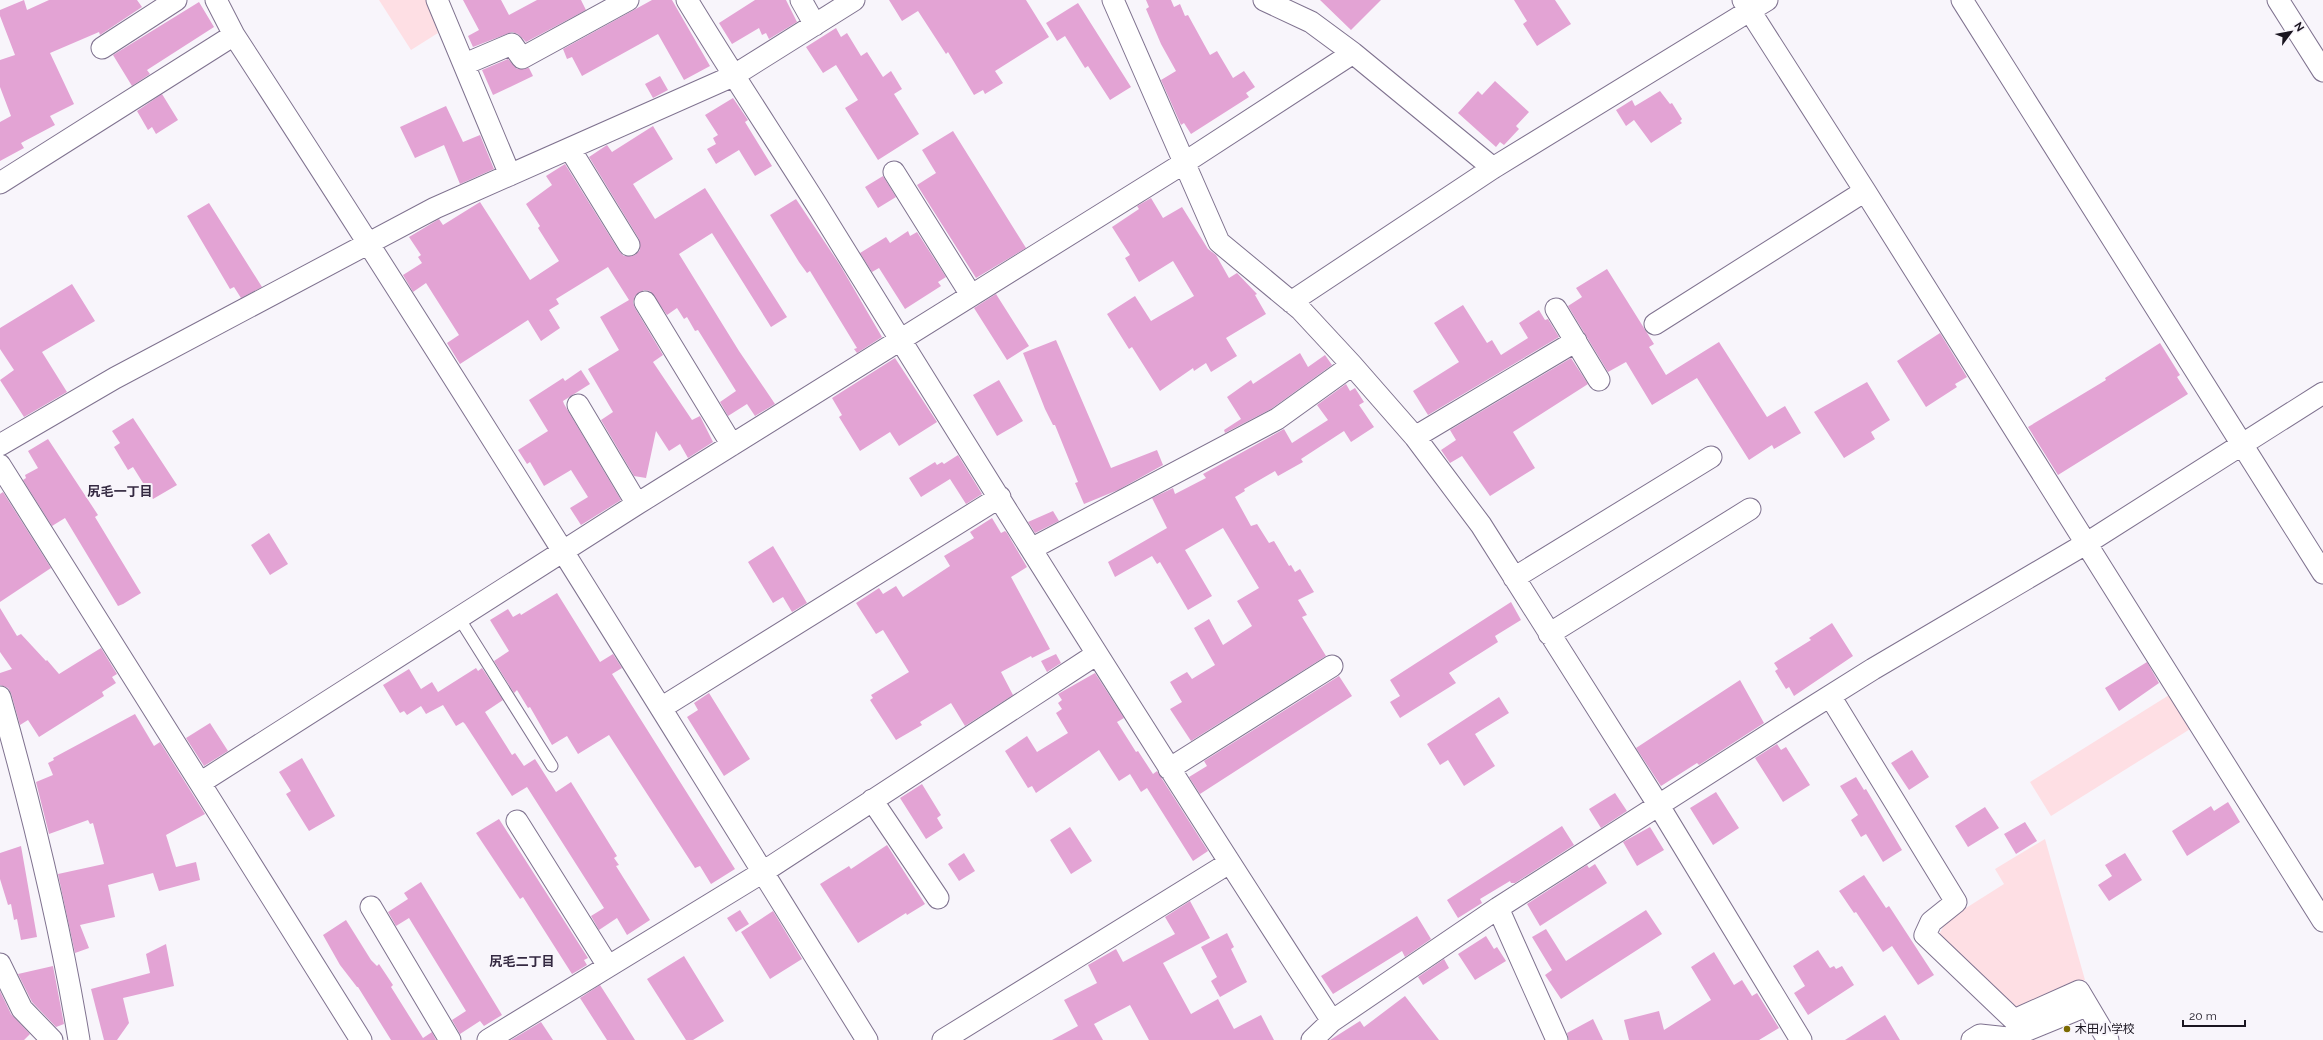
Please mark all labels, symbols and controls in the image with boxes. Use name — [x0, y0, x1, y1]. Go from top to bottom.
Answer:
north arrow — [2271, 12, 2311, 52]
text: N — [2291, 20, 2307, 34]
district label: 尻毛一丁目 — [87, 484, 153, 499]
district label: 尻毛二丁目 — [489, 954, 555, 969]
scale bar — [2183, 1002, 2245, 1028]
text: 20 m — [2189, 1009, 2217, 1023]
place label: 木田小学校 — [2075, 1022, 2135, 1036]
marker: 木田小学校 — [2062, 1024, 2072, 1034]

